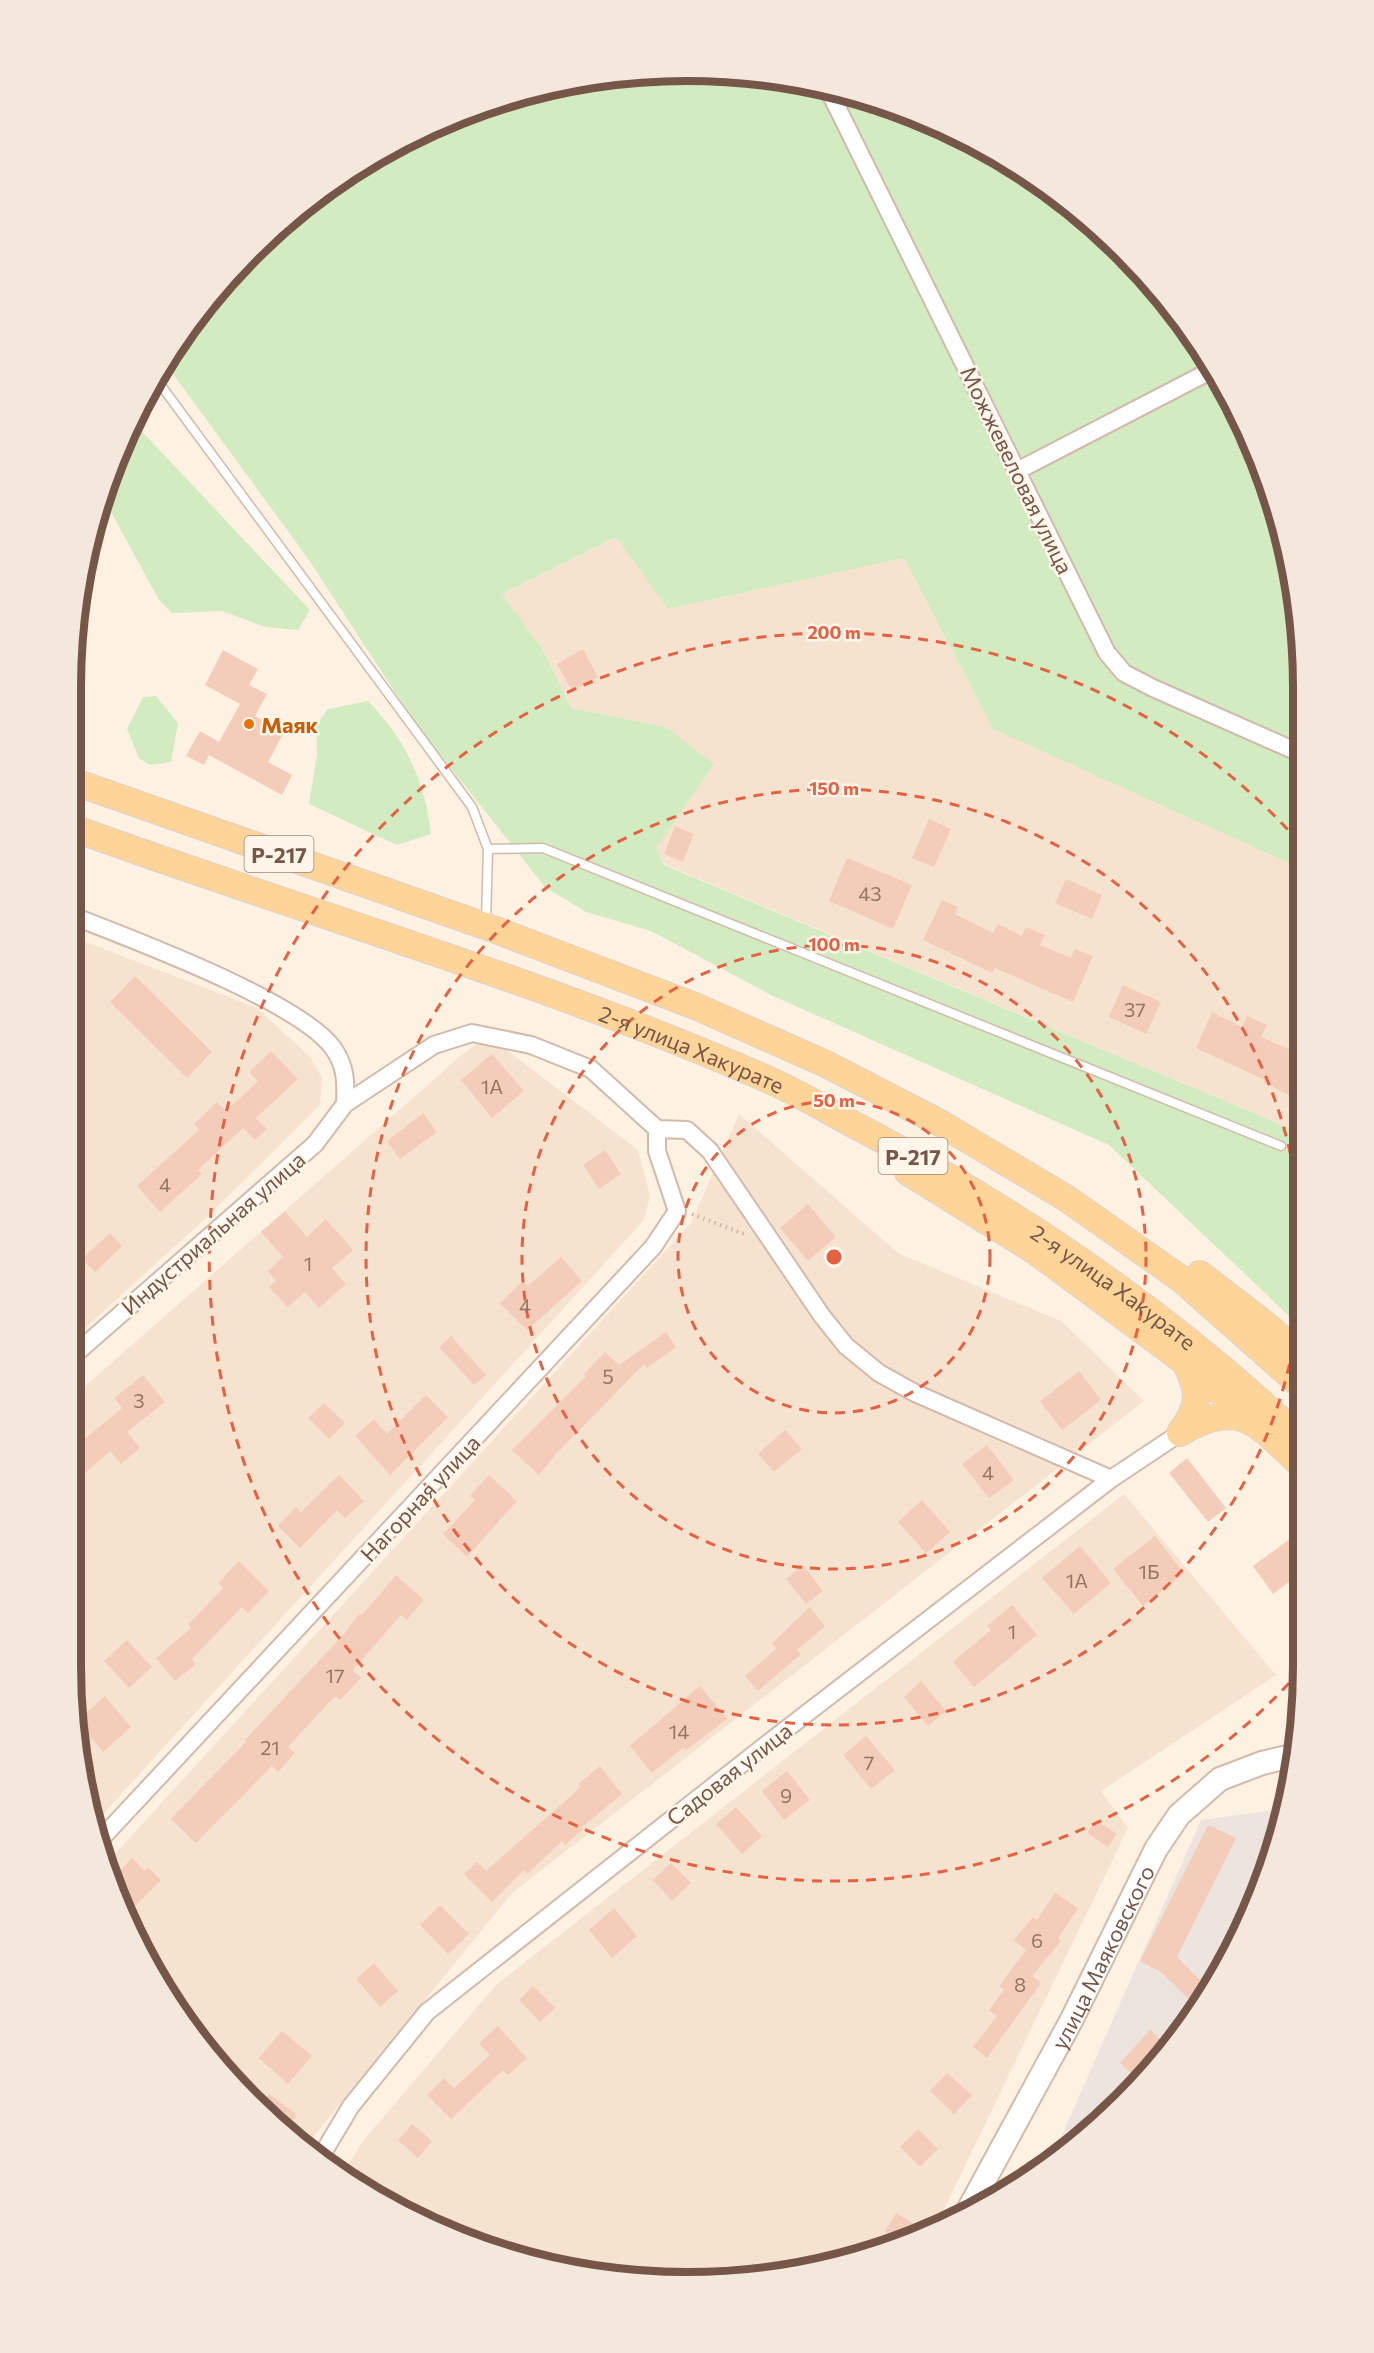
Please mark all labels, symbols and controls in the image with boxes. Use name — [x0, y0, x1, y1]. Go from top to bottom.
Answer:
street label: Можжевеловая улица — [955, 362, 1079, 578]
text: 200 m — [807, 621, 861, 643]
place label: Маяк — [261, 711, 319, 738]
marker: Маяк — [242, 717, 256, 731]
text: 150 m — [809, 777, 859, 799]
road number: Р-217 — [244, 836, 314, 872]
house number: 43 — [858, 881, 882, 905]
text: 100 m — [808, 933, 860, 955]
house number: 37 — [1124, 997, 1146, 1021]
street label: 2-я улица Хакурате — [595, 999, 789, 1099]
house number: 1А — [481, 1074, 503, 1098]
text: 50 m — [813, 1089, 855, 1111]
road number: Р-217 — [878, 1138, 948, 1174]
street label: Индустриальная улица — [116, 1146, 310, 1320]
house number: 4 — [159, 1172, 171, 1196]
street label: 2-я улица Хакурате — [1026, 1218, 1202, 1355]
centre of rings — [824, 1247, 844, 1267]
house number: 1 — [304, 1251, 312, 1275]
house number: 4 — [519, 1293, 531, 1317]
house number: 5 — [602, 1364, 614, 1388]
house number: 3 — [133, 1388, 145, 1412]
street label: Нагорная улица — [354, 1429, 486, 1567]
house number: 4 — [982, 1460, 994, 1484]
house number: 1Б — [1138, 1559, 1160, 1583]
house number: 1А — [1066, 1568, 1088, 1592]
house number: 1 — [1008, 1619, 1016, 1643]
house number: 17 — [325, 1663, 345, 1687]
street label: Садовая улица — [661, 1717, 797, 1831]
house number: 14 — [669, 1719, 689, 1743]
house number: 21 — [260, 1735, 280, 1759]
house number: 7 — [864, 1750, 874, 1774]
house number: 9 — [780, 1783, 792, 1807]
street label: улица Маяковского — [1045, 1860, 1160, 2054]
house number: 6 — [1031, 1928, 1043, 1952]
house number: 8 — [1014, 1972, 1026, 1996]

